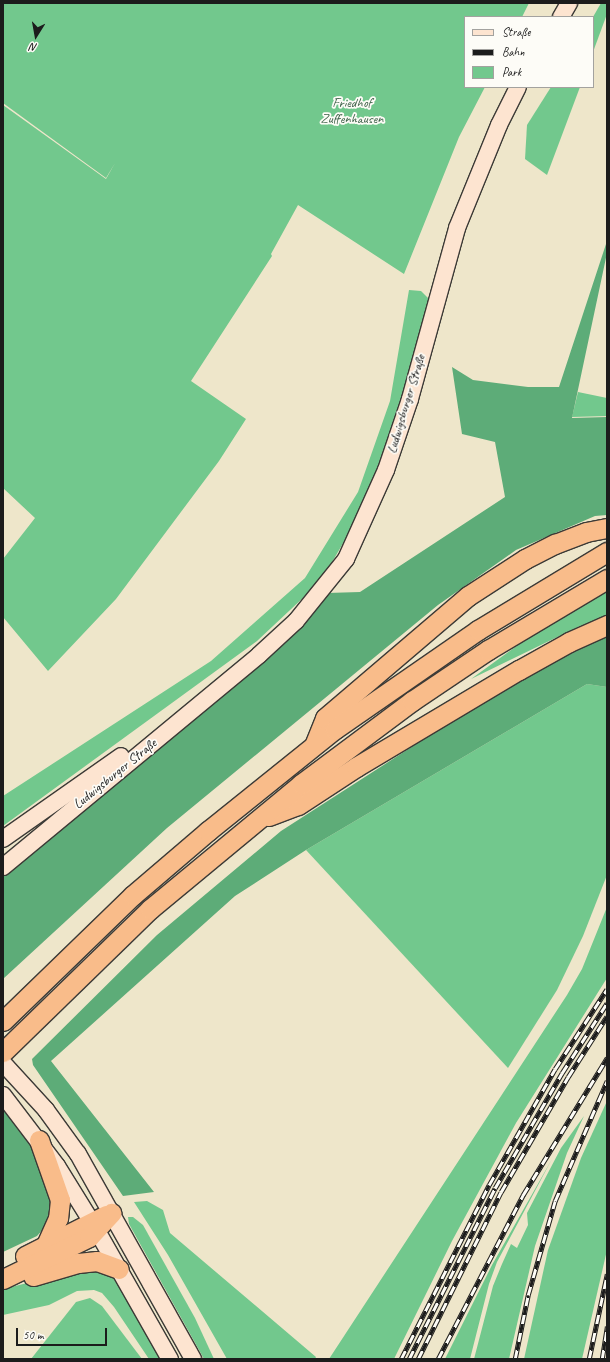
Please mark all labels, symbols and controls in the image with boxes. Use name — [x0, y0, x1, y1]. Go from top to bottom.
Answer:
north arrow — [16, 16, 56, 56]
legend — [464, 16, 594, 88]
text: Straße — [502, 24, 530, 40]
text: N — [29, 40, 38, 55]
text: Bahn — [502, 44, 524, 60]
text: Park — [502, 64, 521, 80]
park label: Friedhof Zuffenhausen — [321, 95, 383, 128]
street label: Ludwigsburger Straße — [383, 352, 429, 456]
street label: Ludwigsburger Straße — [70, 735, 160, 813]
scale bar — [18, 1320, 109, 1346]
text: 50 m — [23, 1327, 43, 1343]

